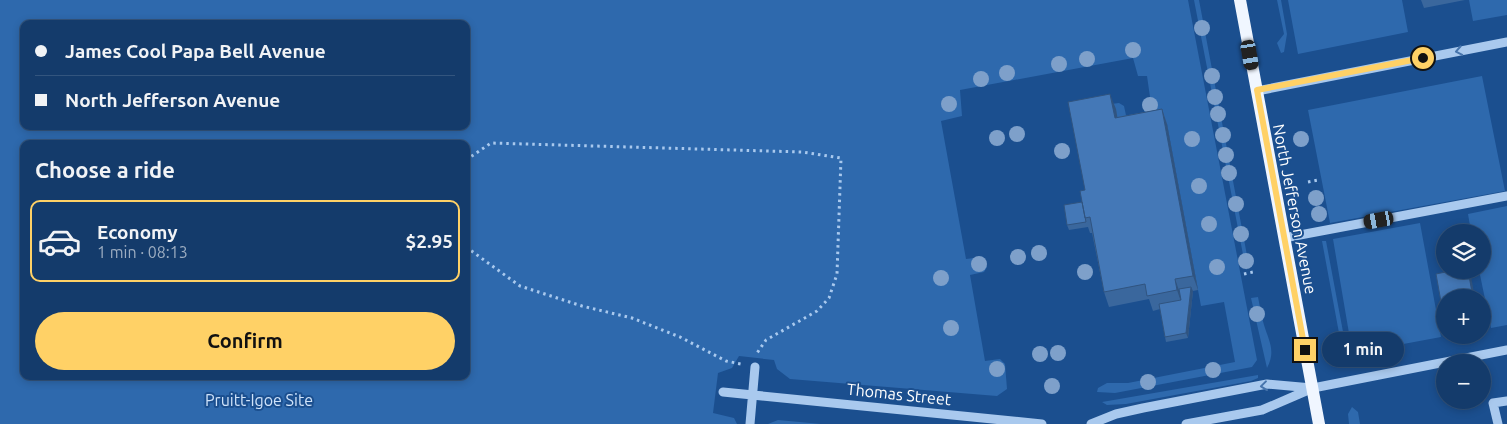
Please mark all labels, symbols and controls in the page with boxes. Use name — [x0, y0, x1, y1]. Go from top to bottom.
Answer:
car — [1240, 39, 1259, 71]
text: James Cool Papa Bell Avenue — [65, 40, 326, 62]
one-way arrow — [1455, 46, 1464, 56]
route start — [1412, 47, 1434, 69]
text: North Jefferson Avenue — [65, 89, 280, 111]
street label: North Jefferson Avenue — [1270, 123, 1320, 295]
text: Choose a ride — [35, 157, 175, 182]
car — [1362, 210, 1395, 230]
icon: car — [37, 219, 82, 264]
text: Economy — [97, 221, 178, 243]
map controls — [1436, 224, 1491, 409]
button: layers — [1436, 224, 1491, 279]
text: $2.95 — [405, 230, 453, 252]
text: 1 min · 08:13 — [97, 243, 188, 261]
button: + — [1436, 289, 1491, 344]
button: Confirm — [35, 312, 455, 370]
callout: 1 min — [1322, 332, 1405, 368]
route end — [1294, 339, 1316, 361]
text: 1 min — [1343, 340, 1383, 358]
button: − — [1436, 354, 1491, 409]
street label: Thomas Street — [846, 380, 953, 408]
one-way arrow — [1260, 380, 1268, 391]
park label: Pruitt-Igoe Site — [205, 391, 313, 409]

